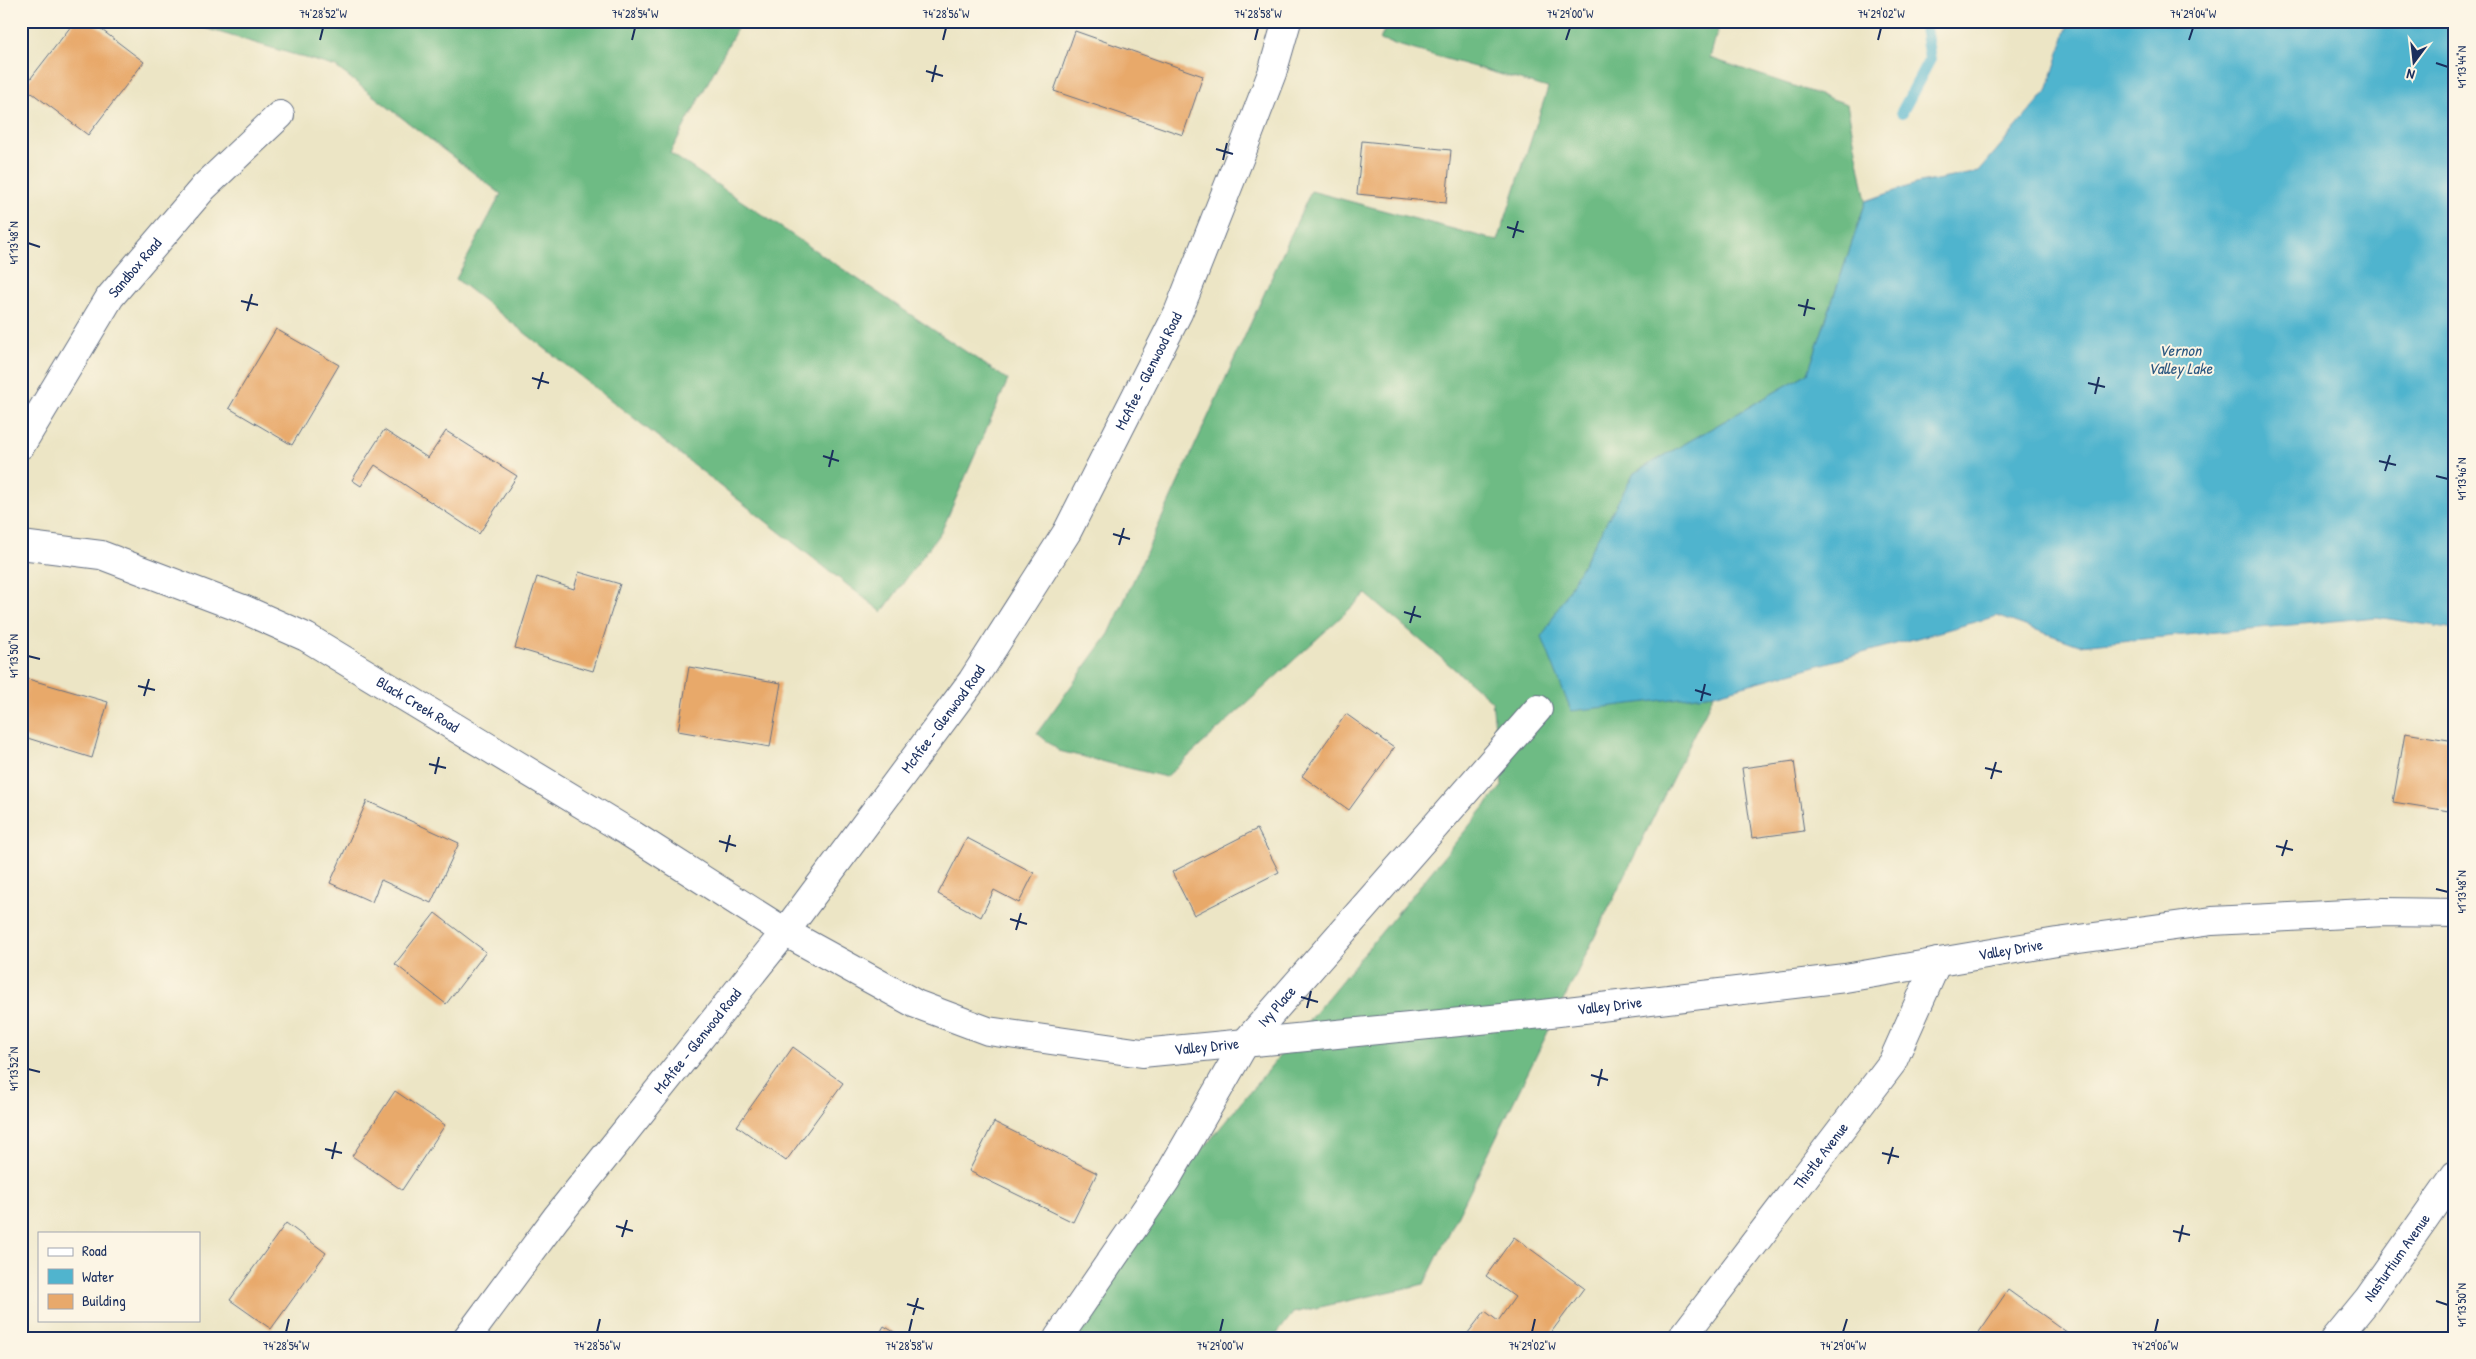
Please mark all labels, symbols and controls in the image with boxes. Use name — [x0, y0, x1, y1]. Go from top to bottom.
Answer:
text: 74°28'52"W — [299, 5, 347, 22]
text: 74°28'54"W — [612, 5, 659, 22]
text: 74°28'56"W — [923, 5, 970, 22]
text: 74°28'58"W — [1234, 5, 1282, 22]
text: 74°29'00"W — [1547, 5, 1594, 22]
text: 74°29'02"W — [1857, 5, 1905, 22]
text: 74°29'04"W — [2170, 5, 2217, 22]
north arrow — [2388, 38, 2438, 88]
text: 41°13'44"N — [2453, 46, 2470, 88]
text: N — [2404, 65, 2417, 85]
text: 41°13'48"N — [5, 221, 22, 265]
street label: Sandbox Road — [103, 233, 166, 302]
street label: McAfee - Glenwood Road — [1110, 308, 1187, 433]
water label: Vernon Valley Lake — [2148, 339, 2213, 379]
text: 41°13'46"N — [2453, 458, 2470, 500]
text: 41°13'50"N — [5, 634, 22, 678]
street label: McAfee - Glenwood Road — [896, 661, 990, 777]
street label: Black Creek Road — [373, 671, 463, 737]
text: 41°13'48"N — [2453, 870, 2470, 914]
street label: Valley Drive — [1977, 934, 2044, 965]
street label: Ivy Place — [1253, 981, 1300, 1031]
street label: McAfee - Glenwood Road — [649, 984, 746, 1098]
street label: Valley Drive — [1576, 991, 1643, 1020]
street label: Valley Drive — [1173, 1033, 1240, 1060]
text: 41°13'52"N — [5, 1047, 22, 1091]
street label: Thistle Avenue — [1788, 1118, 1853, 1194]
street label: Nasturtium Avenue — [2358, 1209, 2435, 1306]
legend — [38, 1232, 200, 1322]
text: Road — [82, 1240, 107, 1261]
text: Water — [82, 1266, 114, 1287]
text: 41°13'50"N — [2453, 1283, 2470, 1327]
text: Building — [82, 1290, 126, 1311]
text: 74°28'54"W — [263, 1337, 310, 1354]
text: 74°28'56"W — [574, 1337, 621, 1354]
text: 74°28'58"W — [885, 1337, 933, 1354]
text: 74°29'00"W — [1197, 1337, 1244, 1354]
text: 74°29'02"W — [1508, 1337, 1556, 1354]
text: 74°29'04"W — [1820, 1337, 1867, 1354]
text: 74°29'06"W — [2132, 1337, 2179, 1354]

